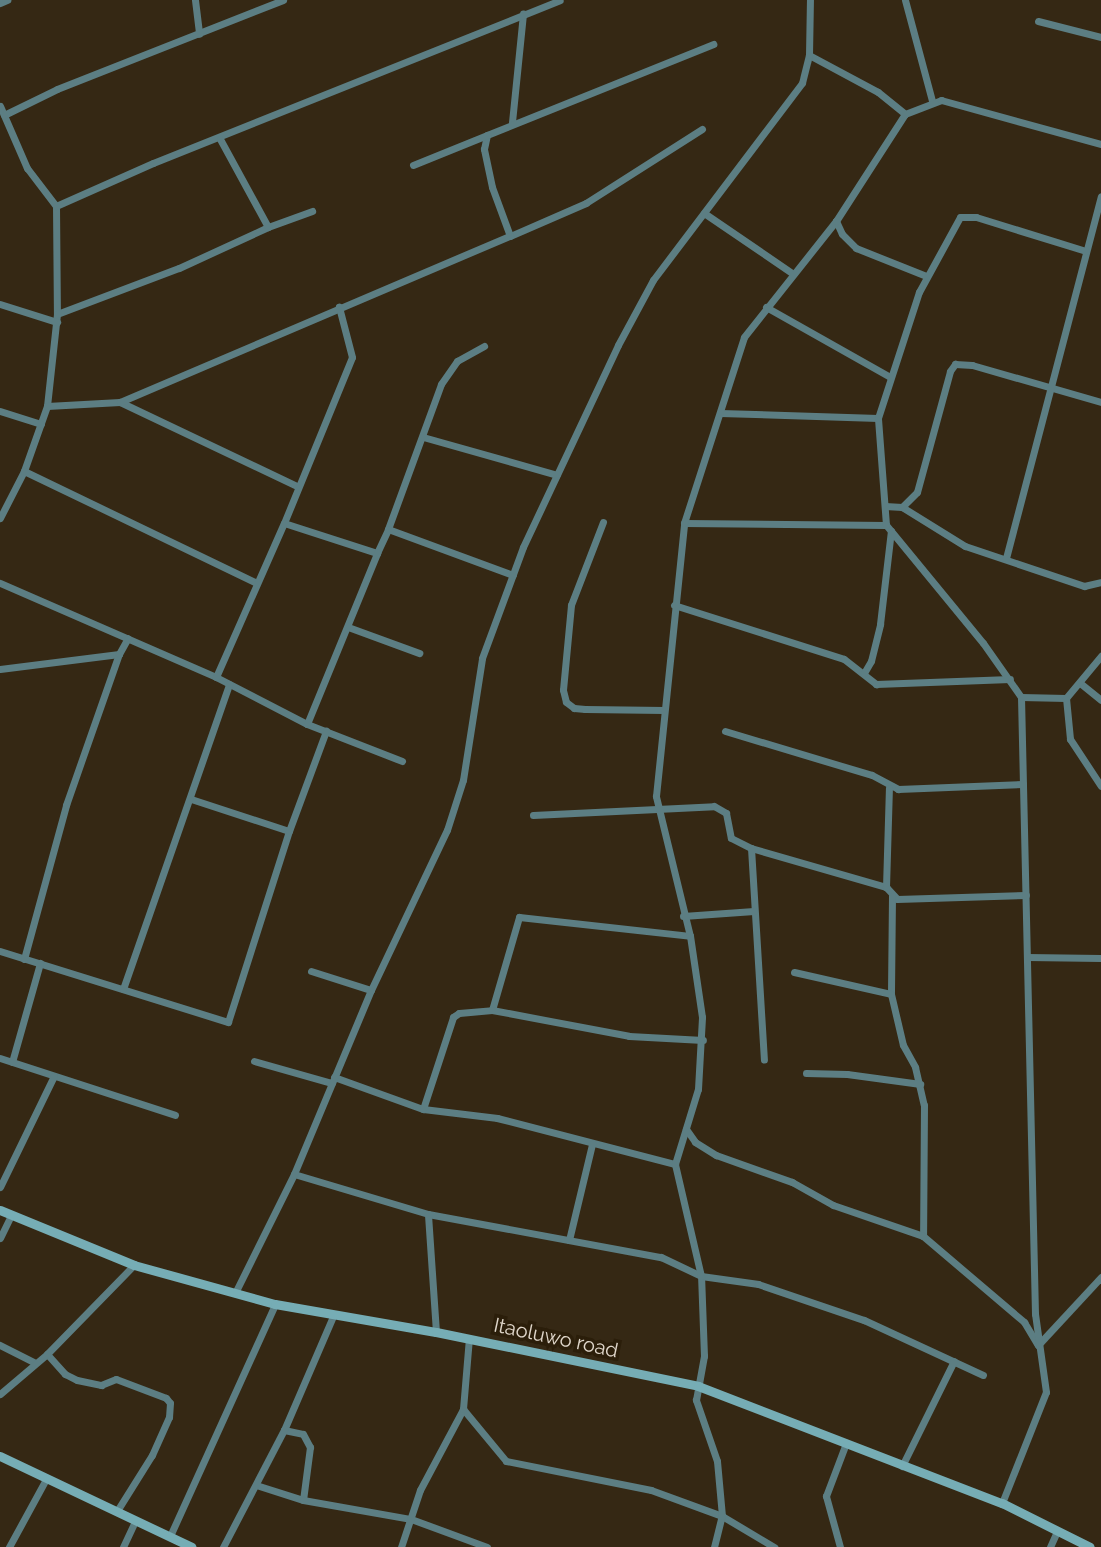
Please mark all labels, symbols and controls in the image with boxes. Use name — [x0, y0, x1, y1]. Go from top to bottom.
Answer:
street label: Itaoluwo road — [492, 1313, 620, 1363]

